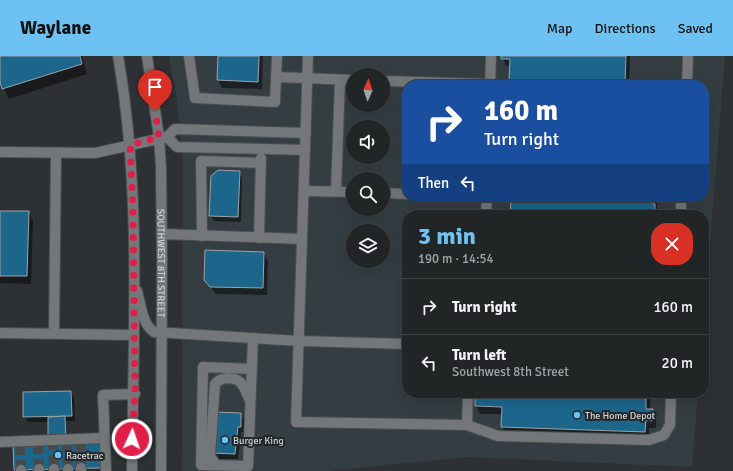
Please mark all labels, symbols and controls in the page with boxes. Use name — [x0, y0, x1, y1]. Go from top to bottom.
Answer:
text: Waylane — [20, 16, 91, 40]
text: Map — [547, 20, 573, 37]
text: Directions — [595, 20, 656, 37]
text: Saved — [678, 20, 713, 37]
north arrow — [346, 68, 390, 112]
map controls — [346, 68, 390, 268]
pin — [138, 70, 172, 111]
icon: arrive — [144, 76, 166, 98]
text: 160 m — [484, 94, 558, 128]
icon: right — [418, 96, 470, 148]
button: sound — [346, 120, 390, 164]
text: Turn right — [484, 128, 559, 150]
button: search — [346, 172, 390, 216]
icon: left — [457, 172, 479, 194]
text: Then — [418, 174, 449, 192]
street label: SOUTHWEST 8TH STREET — [154, 209, 167, 318]
text: 3 min — [418, 221, 476, 251]
button: close — [651, 223, 693, 265]
button: layers — [346, 224, 390, 268]
text: 190 m · 14:54 — [418, 251, 494, 267]
icon: right — [418, 296, 440, 318]
text: Turn right — [452, 298, 517, 316]
text: 160 m — [653, 298, 693, 316]
text: Turn left — [452, 346, 506, 364]
icon: left — [418, 352, 440, 374]
text: 20 m — [662, 354, 693, 372]
text: Southwest 8th Street — [452, 364, 569, 380]
marker: The Home Depot — [572, 410, 582, 420]
place label: The Home Depot — [585, 410, 656, 422]
position arrow — [111, 418, 153, 460]
marker: Burger King — [220, 435, 230, 445]
place label: Burger King — [233, 435, 284, 447]
marker: Racetrac — [53, 450, 63, 460]
place label: Racetrac — [66, 450, 104, 462]

